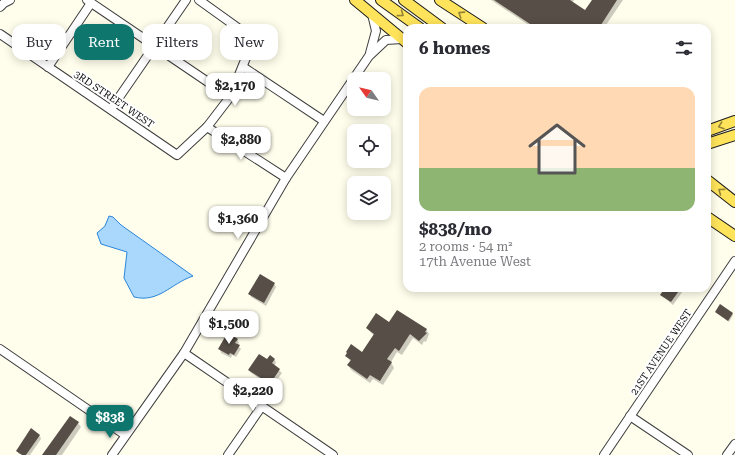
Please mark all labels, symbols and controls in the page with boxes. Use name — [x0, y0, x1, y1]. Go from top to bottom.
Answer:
one-way arrow — [397, 9, 404, 17]
one-way arrow — [458, 11, 465, 19]
chip: Buy — [12, 24, 66, 60]
chip: Rent — [74, 24, 134, 60]
chip: Filters — [142, 24, 212, 60]
chip: New — [220, 24, 278, 60]
icon: filters — [673, 37, 695, 59]
text: 6 homes — [419, 38, 490, 58]
street label: 3RD STREET WEST — [72, 68, 156, 130]
north arrow — [347, 72, 391, 116]
map controls — [347, 72, 391, 220]
pin: $2,170 — [202, 73, 268, 107]
text: $2,170 — [215, 78, 255, 93]
icon: home — [521, 113, 593, 185]
one-way arrow — [718, 121, 725, 130]
button: locate — [347, 124, 391, 168]
pin: $2,880 — [208, 127, 274, 161]
text: $2,880 — [221, 132, 261, 147]
button: layers — [347, 176, 391, 220]
one-way arrow — [719, 189, 726, 196]
pin: $1,360 — [205, 206, 271, 240]
text: $1,360 — [218, 211, 258, 226]
text: $838/mo — [419, 219, 492, 239]
text: 2 rooms · 54 m² — [419, 239, 513, 254]
text: 17th Avenue West — [419, 254, 531, 269]
street label: 21ST AVENUE WEST — [628, 307, 694, 397]
pin: $1,500 — [196, 311, 262, 345]
text: $1,500 — [209, 316, 249, 331]
pin: $2,220 — [220, 378, 286, 412]
text: $2,220 — [233, 383, 273, 398]
pin: $838 — [86, 405, 134, 439]
text: $838 — [95, 410, 125, 425]

